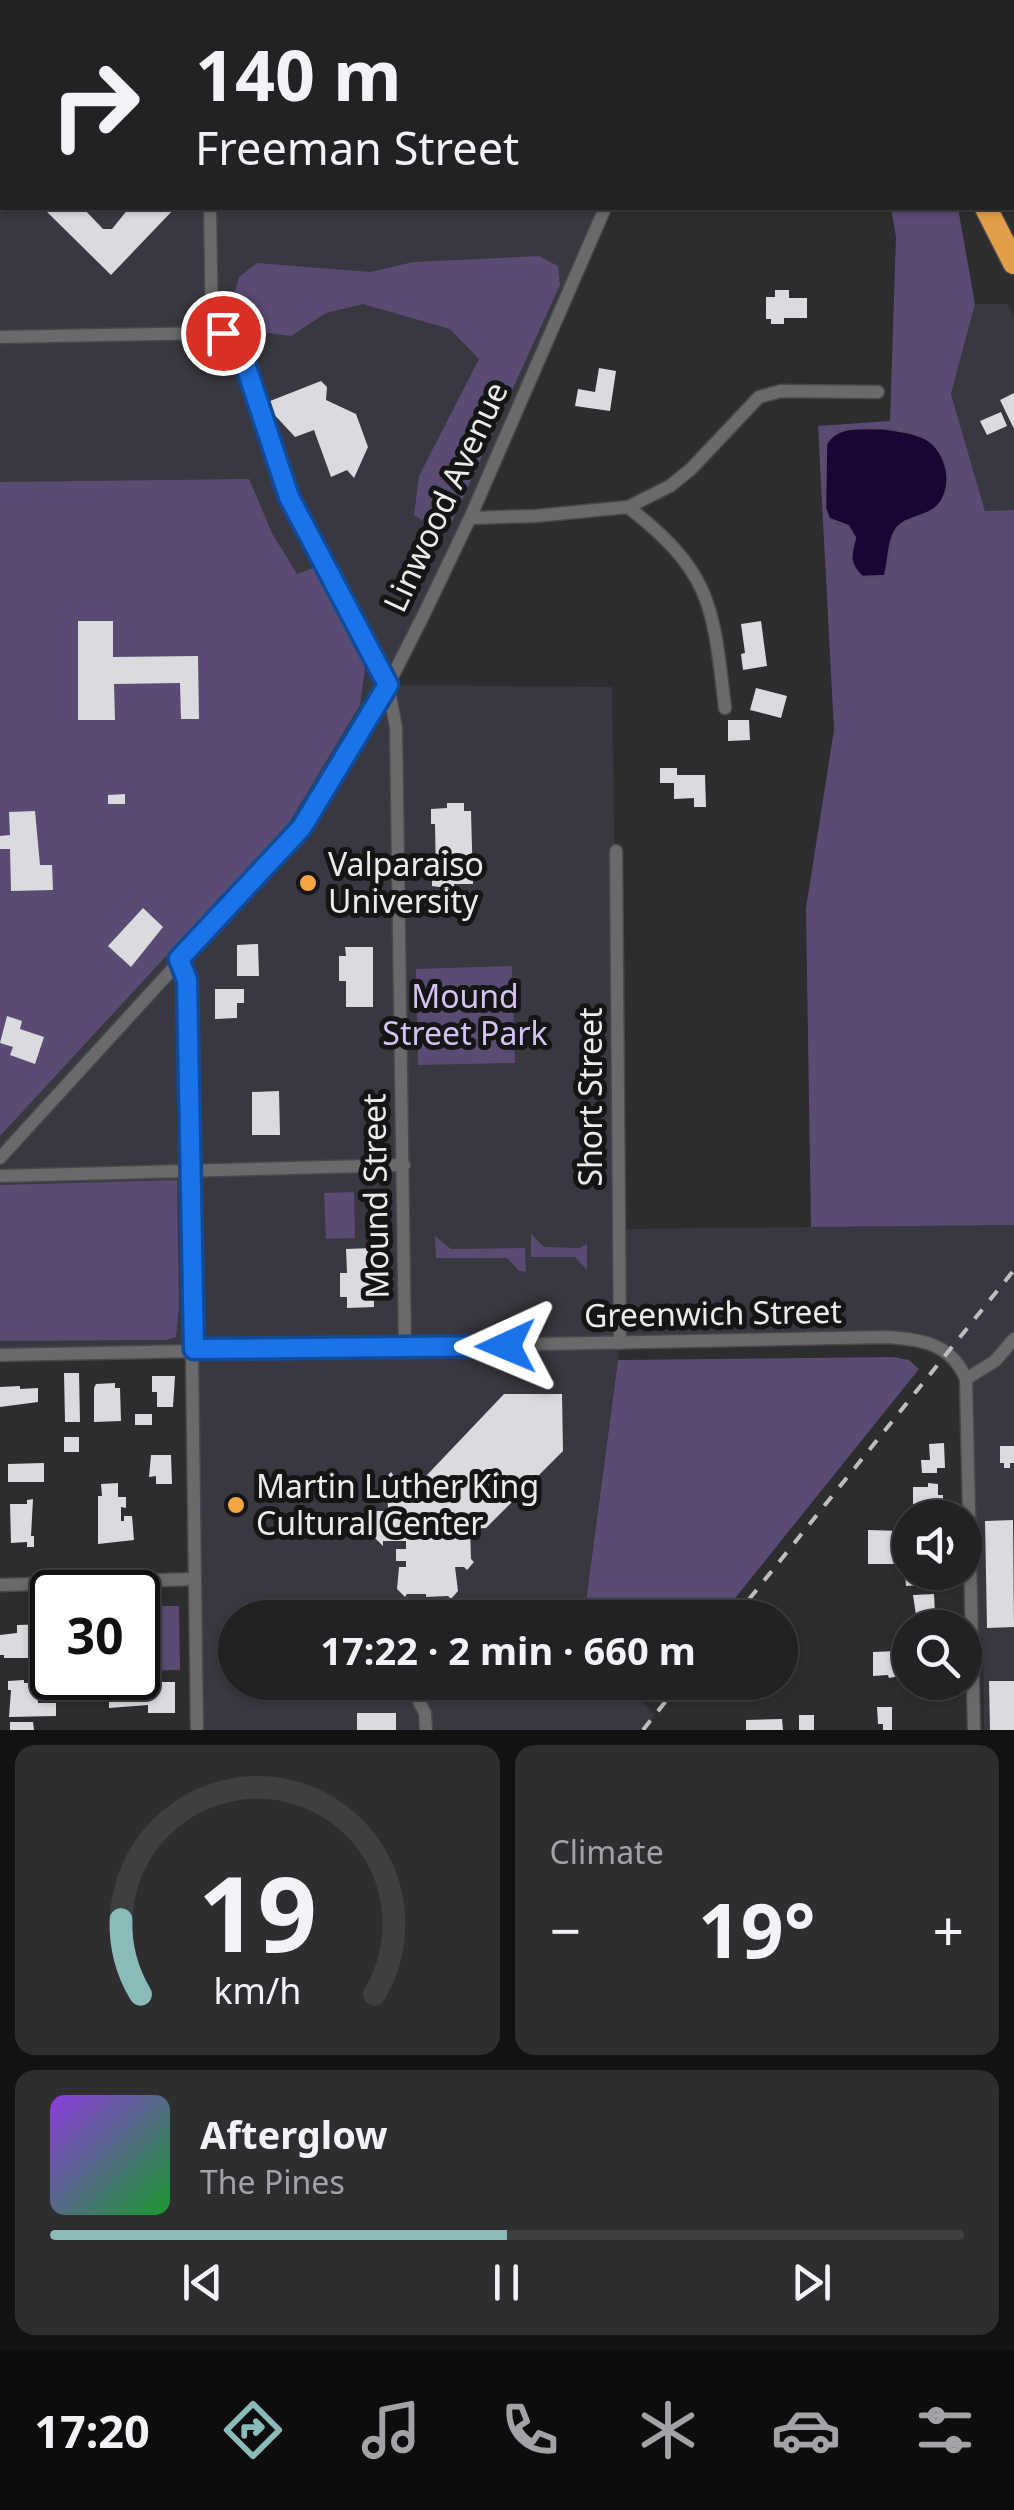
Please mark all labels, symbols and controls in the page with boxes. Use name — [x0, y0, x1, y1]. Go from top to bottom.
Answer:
text: 140 m — [195, 26, 402, 122]
icon: right — [30, 40, 160, 170]
text: Freeman Street — [195, 117, 519, 178]
pin — [181, 291, 266, 376]
icon: arrive — [196, 306, 251, 361]
street label: Linwood Avenue — [373, 374, 517, 618]
place label: Valparaiso University — [328, 842, 484, 922]
marker: Valparaiso University — [297, 872, 319, 894]
park label: Mound Street Park — [382, 974, 548, 1054]
street label: Short Street — [568, 1007, 611, 1187]
street label: Mound Street — [351, 1093, 398, 1299]
street label: Greenwich Street — [584, 1289, 842, 1336]
position arrow — [454, 1294, 558, 1398]
place label: Martin Luther King Cultural Center — [256, 1464, 539, 1544]
marker: Martin Luther King Cultural Center — [225, 1494, 247, 1516]
map controls — [892, 1500, 982, 1700]
button: sound — [892, 1500, 982, 1590]
speed limit sign: 30 — [30, 1570, 160, 1700]
button: search — [892, 1610, 982, 1700]
text: 17:22 · 2 min · 660 m — [320, 1624, 696, 1676]
text: Climate — [550, 1830, 664, 1873]
text: 19 — [198, 1841, 317, 1982]
text: 19° — [698, 1878, 816, 1980]
text: − — [550, 1892, 581, 1967]
text: + — [933, 1892, 964, 1967]
text: km/h — [213, 1966, 301, 2014]
text: Afterglow — [200, 2108, 388, 2160]
text: The Pines — [200, 2160, 345, 2203]
icon: previous — [175, 2255, 230, 2310]
icon: pause — [479, 2255, 534, 2310]
icon: next — [784, 2255, 839, 2310]
icon: directions — [218, 2395, 288, 2465]
icon: music — [356, 2395, 426, 2465]
icon: phone — [495, 2395, 565, 2465]
icon: climate — [633, 2395, 703, 2465]
icon: car — [771, 2395, 841, 2465]
icon: filters — [910, 2395, 980, 2465]
text: 17:20 — [34, 2400, 150, 2461]

